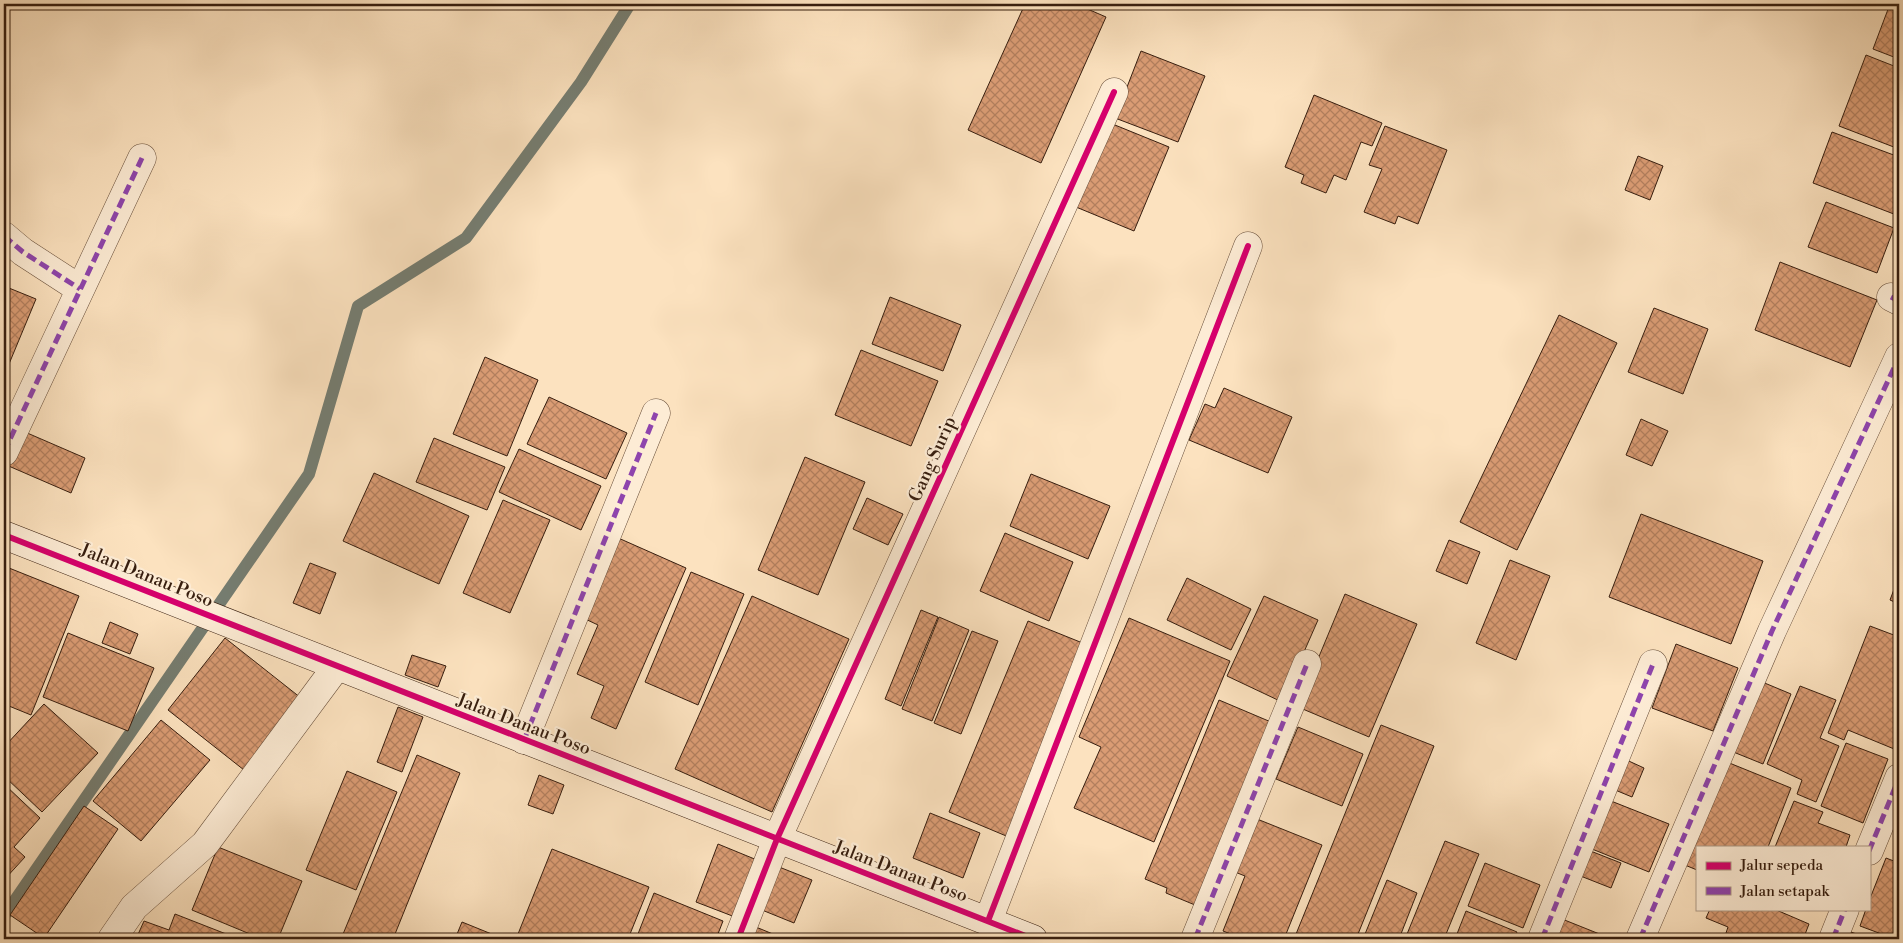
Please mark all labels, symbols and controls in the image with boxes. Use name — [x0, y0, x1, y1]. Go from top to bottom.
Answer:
street label: Gang Surip — [903, 413, 962, 506]
street label: Jalan Danau Poso — [76, 538, 217, 613]
street label: Jalan Danau Poso — [453, 688, 594, 761]
street label: Jalan Danau Poso — [830, 835, 971, 908]
legend — [1696, 846, 1870, 910]
text: Jalur sepeda — [1739, 856, 1823, 875]
text: Jalan setapak — [1739, 882, 1831, 901]

